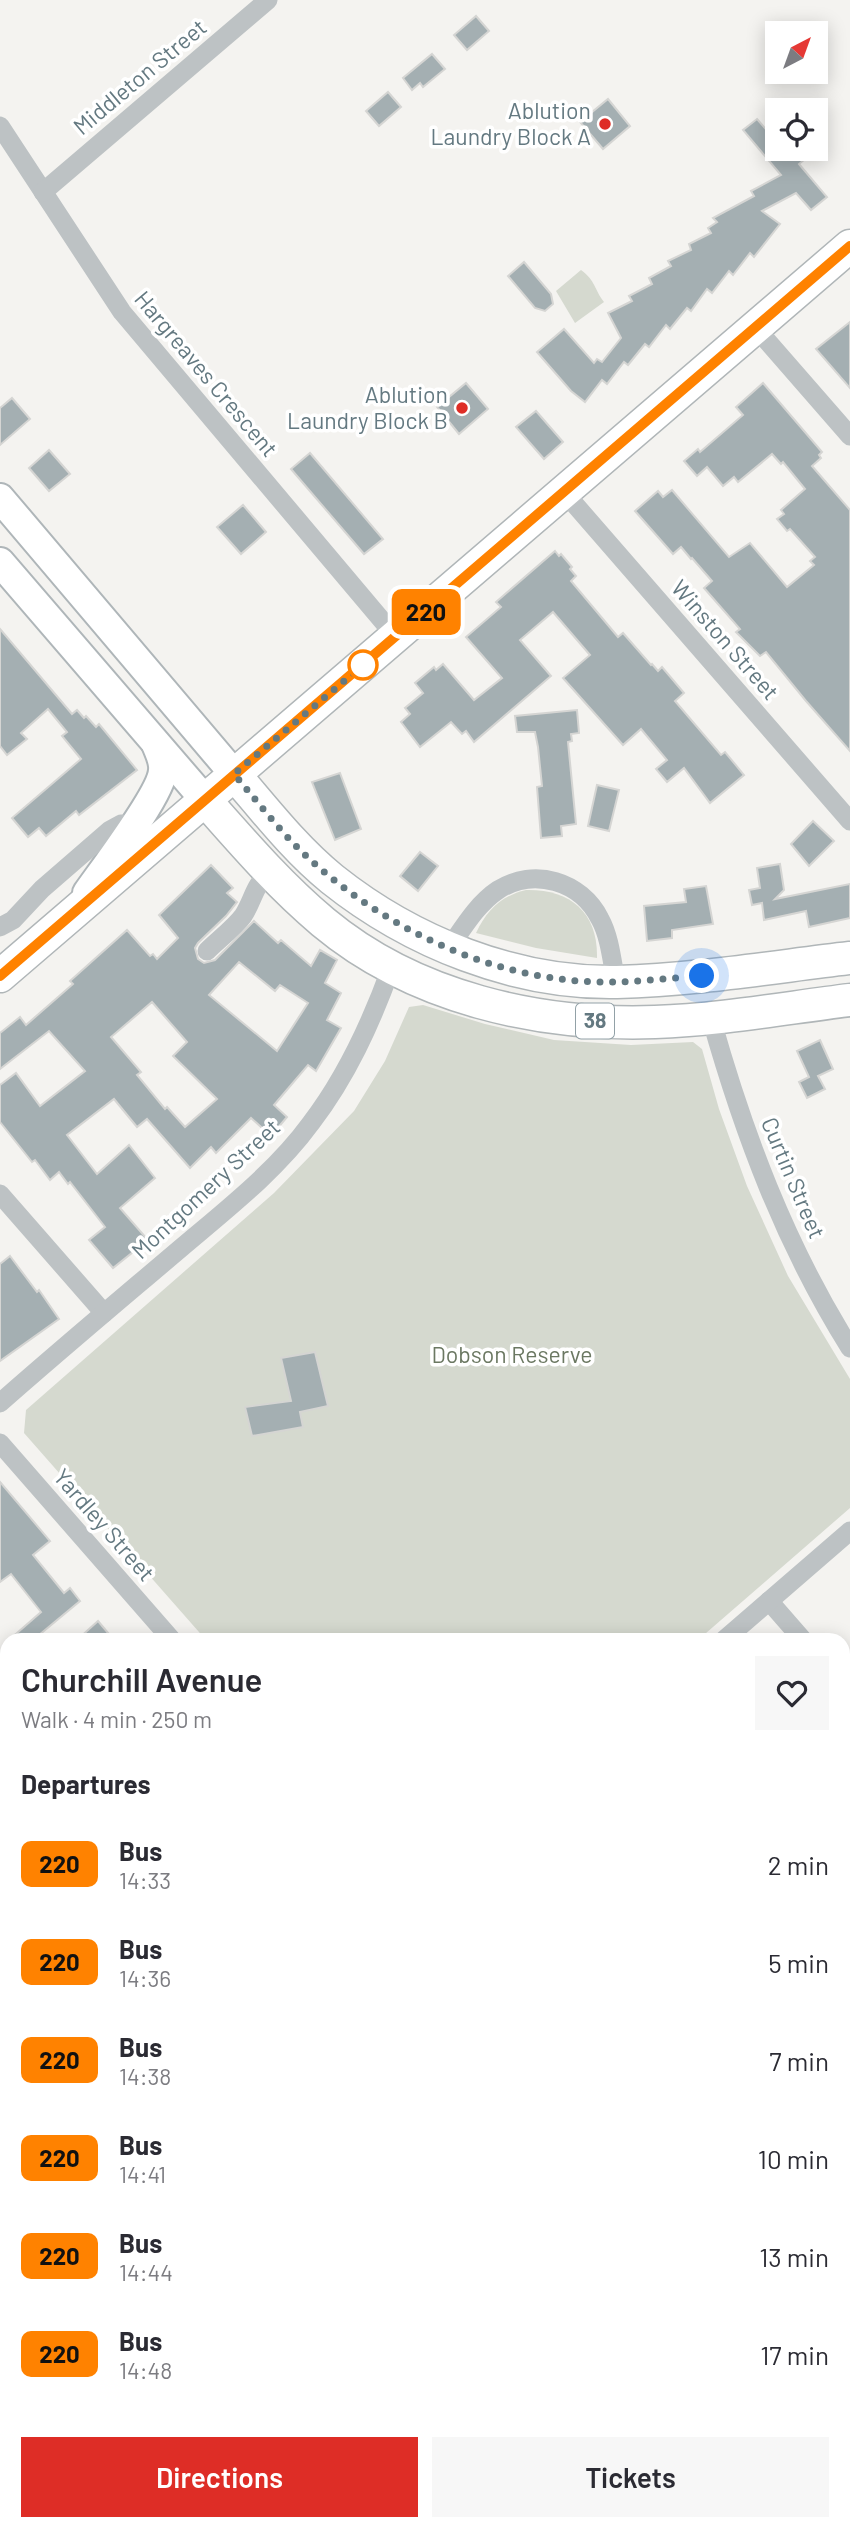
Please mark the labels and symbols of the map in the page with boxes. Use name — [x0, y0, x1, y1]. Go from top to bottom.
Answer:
street label: Middleton Street — [67, 12, 212, 140]
north arrow — [765, 21, 828, 84]
place label: Ablution Laundry Block A — [431, 96, 591, 150]
marker: Ablution Laundry Block A — [597, 116, 613, 132]
street label: Hargreaves Crescent — [129, 285, 284, 462]
place label: Ablution Laundry Block B — [287, 380, 448, 434]
marker: Ablution Laundry Block B — [454, 400, 470, 416]
street label: Winston Street — [666, 574, 785, 705]
line badge: 220 — [386, 589, 466, 635]
unlabelled marker — [348, 650, 378, 680]
your location — [684, 958, 719, 993]
road number: 38 — [576, 1004, 614, 1038]
street label: Montgomery Street — [125, 1112, 285, 1264]
street label: Curtin Street — [756, 1113, 832, 1242]
park label: Dobson Reserve — [431, 1340, 593, 1368]
street label: Yardley Street — [48, 1462, 161, 1586]

